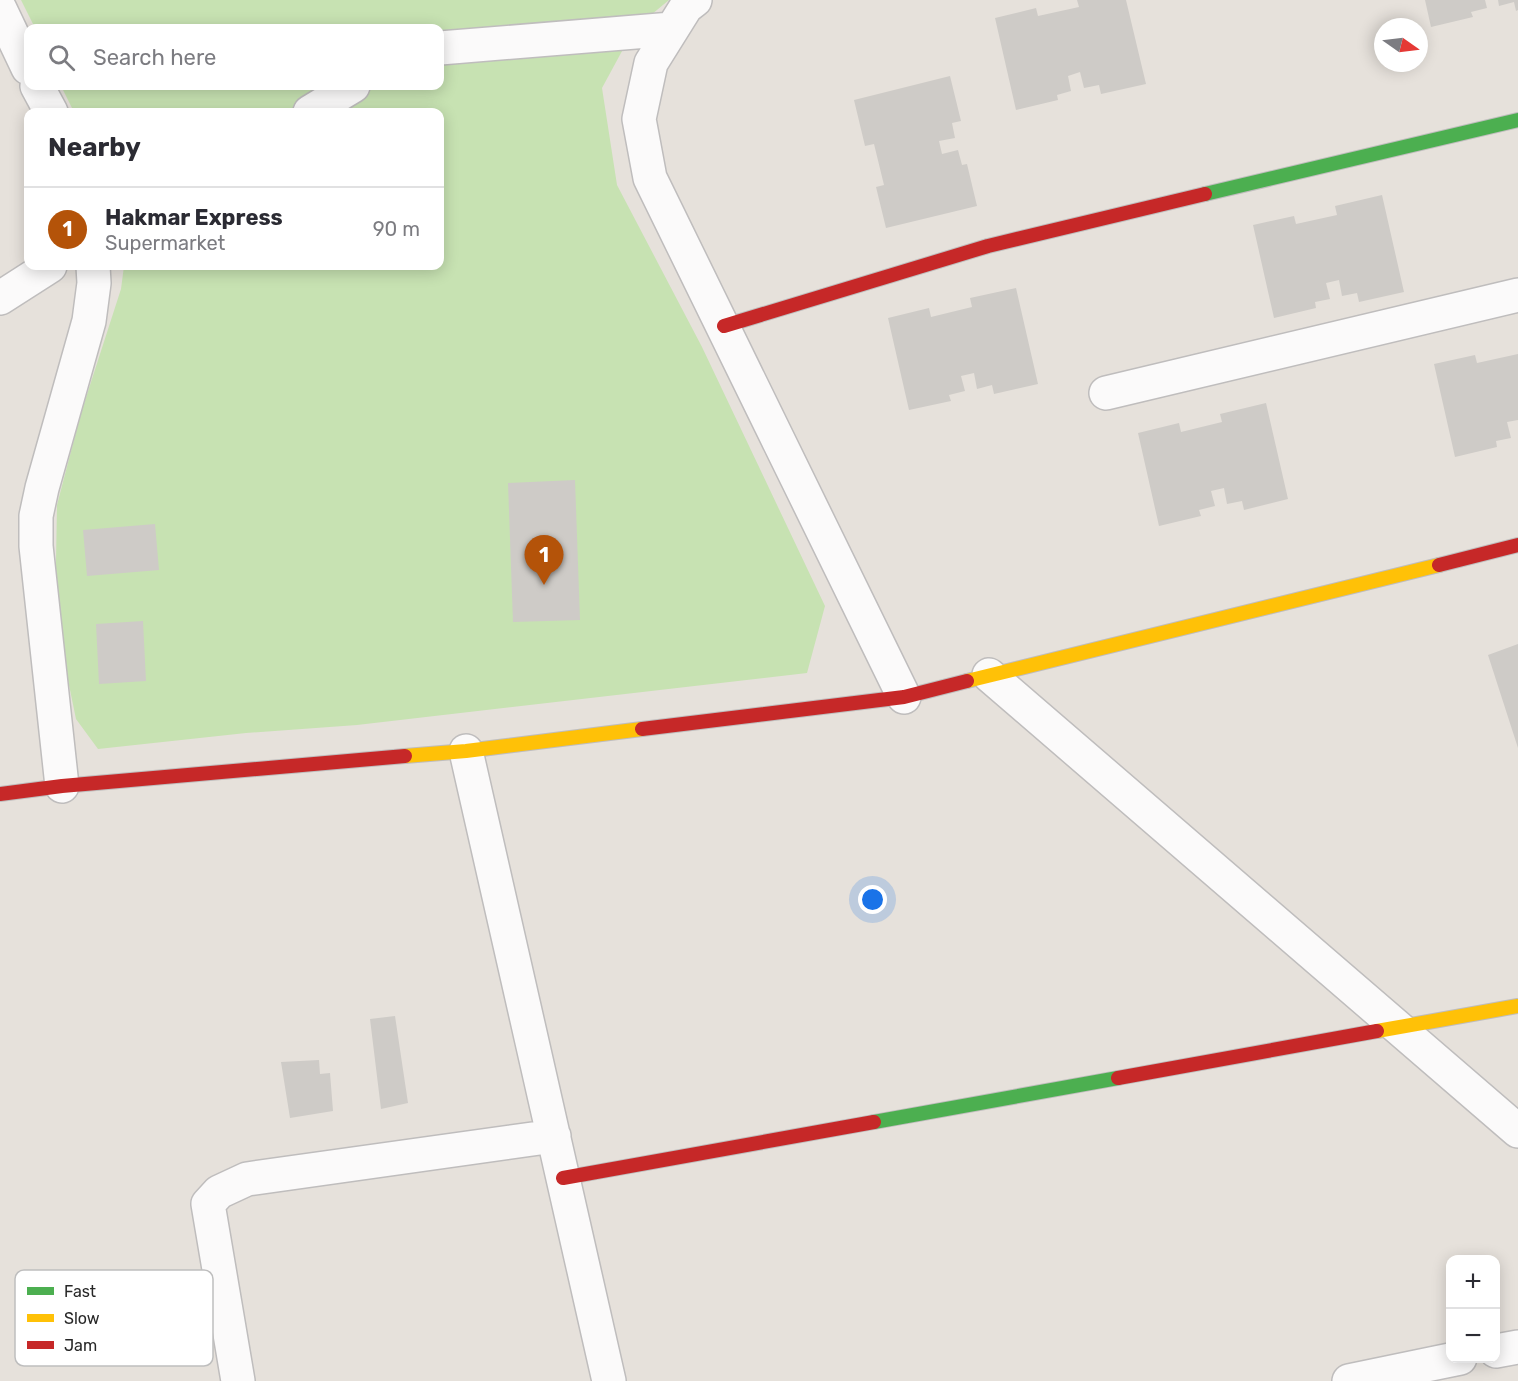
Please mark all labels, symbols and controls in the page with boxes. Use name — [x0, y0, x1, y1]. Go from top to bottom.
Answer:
north arrow — [1374, 18, 1428, 72]
search box — [24, 24, 444, 90]
icon: search — [45, 41, 78, 74]
text: Search here — [93, 44, 216, 71]
text: Nearby — [48, 132, 141, 163]
text: Hakmar Express — [105, 204, 283, 231]
text: 1 — [63, 217, 72, 241]
text: 90 m — [373, 217, 420, 241]
text: Supermarket — [105, 231, 225, 255]
pin: 1 — [524, 536, 564, 585]
your location — [858, 885, 887, 914]
map controls — [1446, 1255, 1500, 1363]
button: + — [1446, 1255, 1500, 1309]
legend — [15, 1270, 213, 1366]
text: Fast — [64, 1282, 96, 1301]
text: Slow — [64, 1309, 100, 1328]
button: − — [1446, 1309, 1500, 1363]
text: Jam — [64, 1336, 97, 1355]

